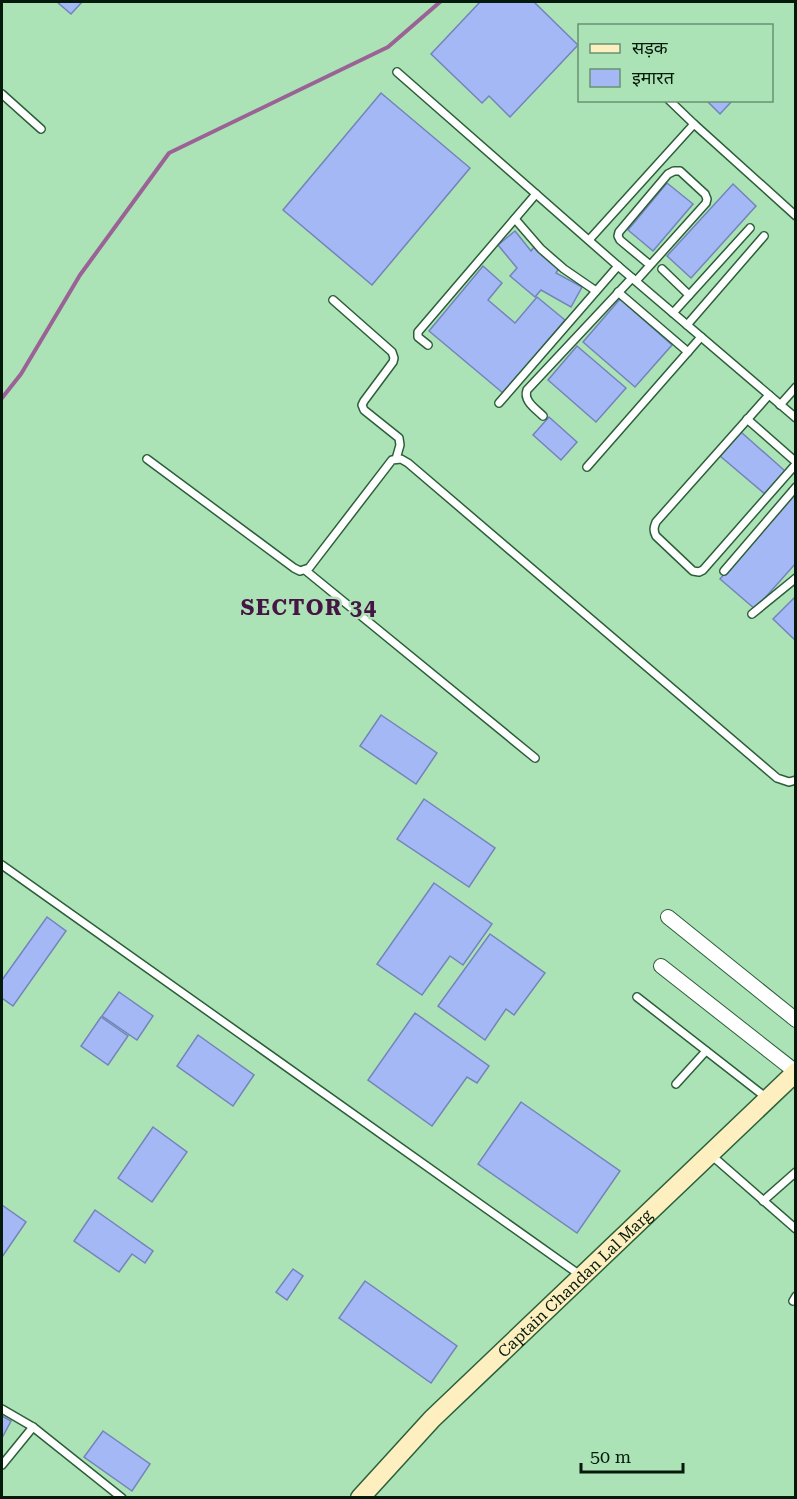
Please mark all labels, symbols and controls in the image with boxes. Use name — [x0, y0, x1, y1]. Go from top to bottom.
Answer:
legend — [578, 24, 773, 102]
text: सड़क — [632, 37, 669, 58]
text: इमारत — [632, 67, 675, 88]
district label: SECTOR 34 — [241, 595, 377, 620]
street label: Captain Chandan Lal Marg — [494, 1205, 657, 1361]
scale bar — [581, 1436, 683, 1474]
text: 50 m — [590, 1446, 631, 1467]

